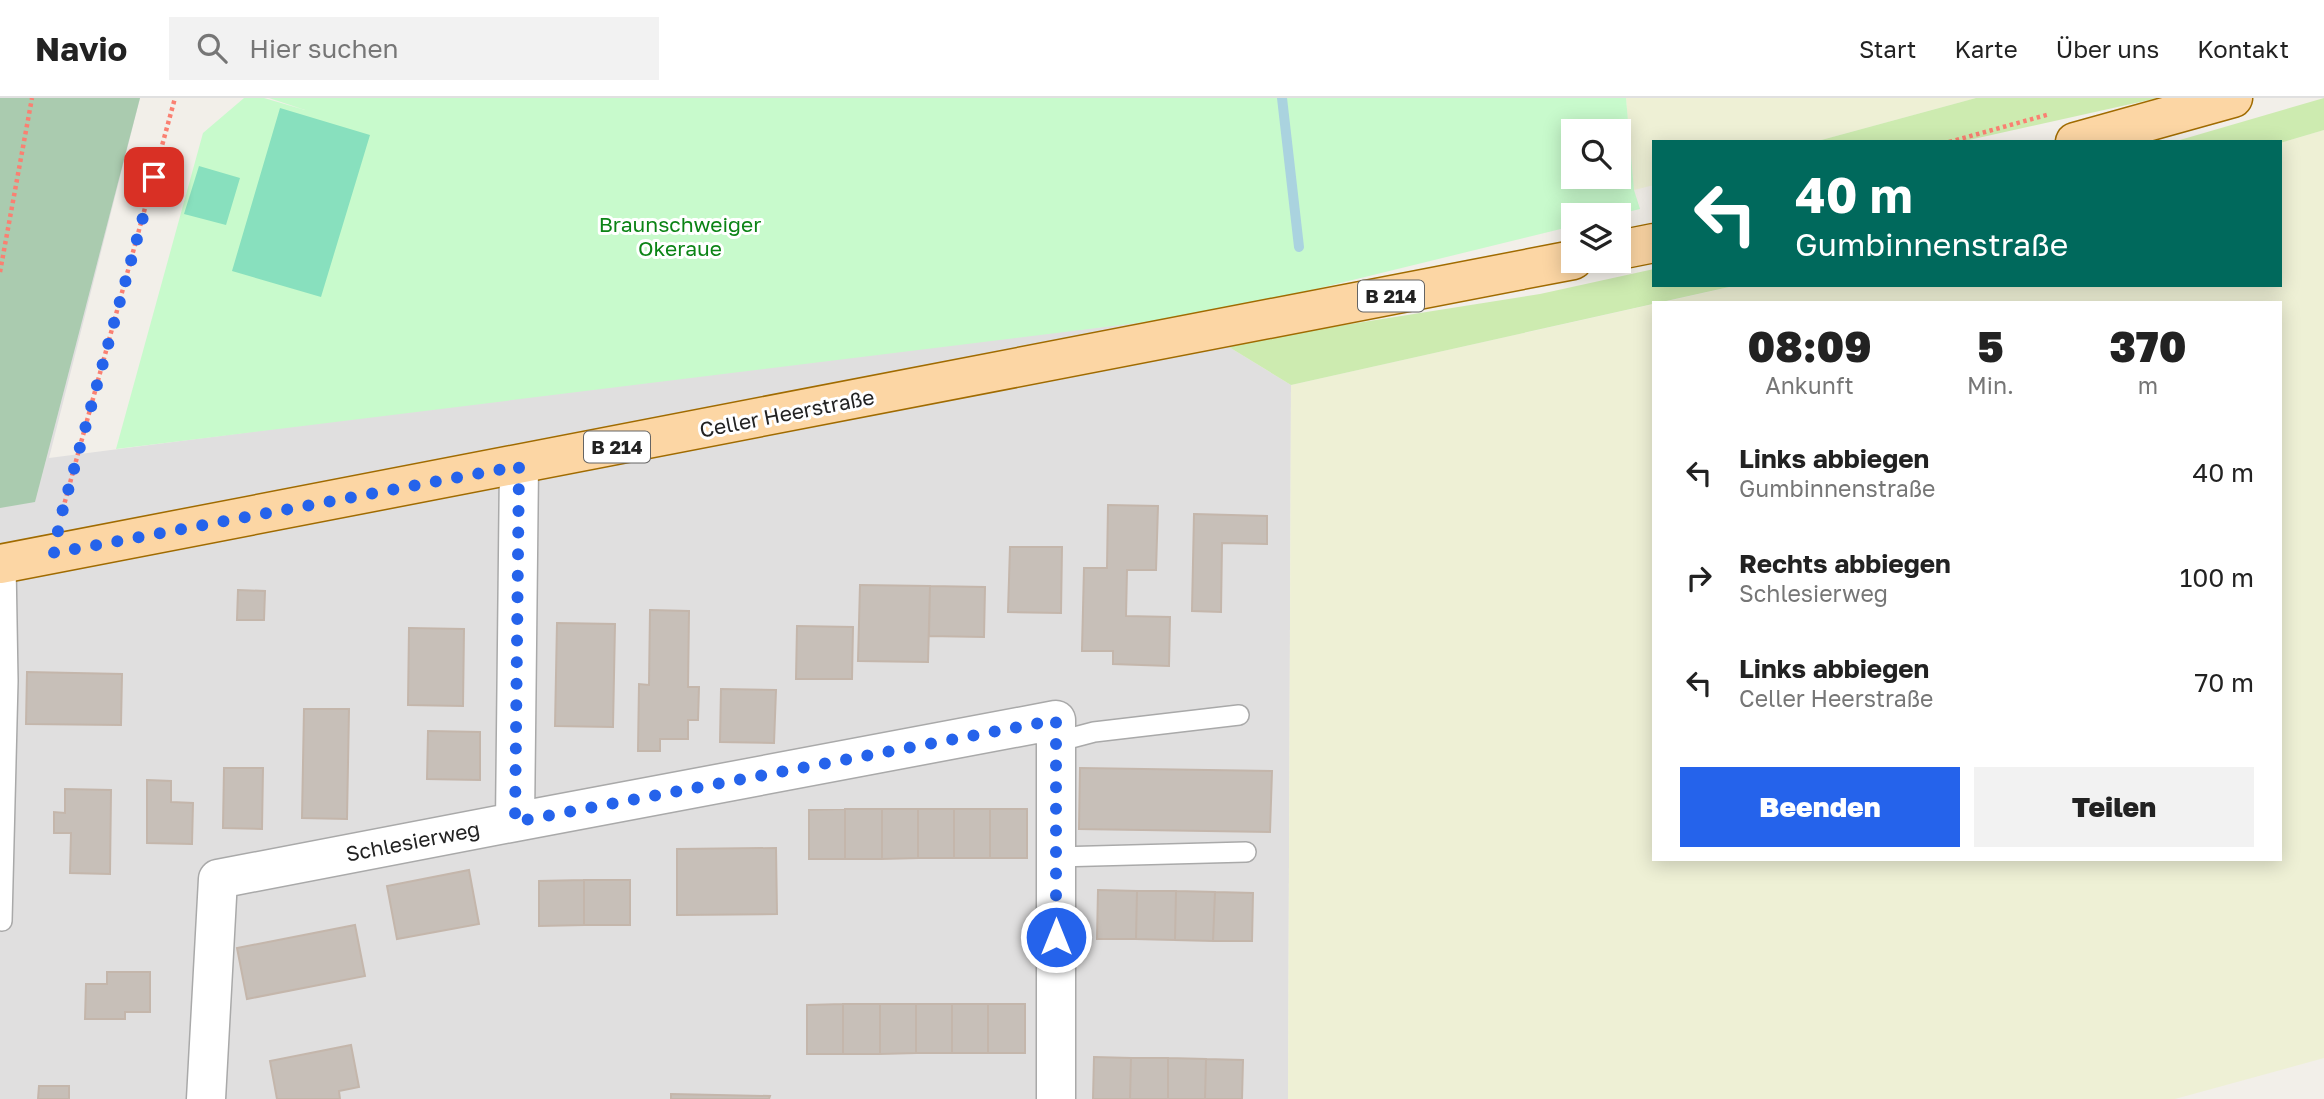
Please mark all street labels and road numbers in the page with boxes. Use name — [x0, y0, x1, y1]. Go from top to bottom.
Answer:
road number: B 214 — [1358, 280, 1424, 312]
street label: Celler Heerstraße — [697, 383, 876, 443]
road number: B 214 — [584, 432, 650, 462]
street label: Schlesierweg — [344, 815, 482, 867]

